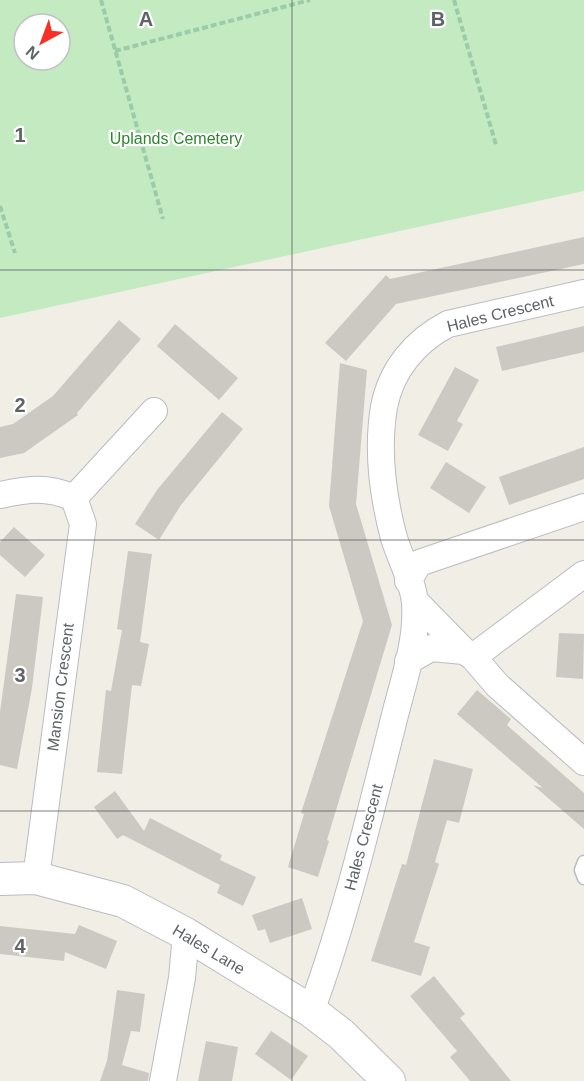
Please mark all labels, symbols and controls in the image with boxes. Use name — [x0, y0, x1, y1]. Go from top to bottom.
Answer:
text: A — [139, 8, 153, 30]
text: B — [431, 8, 445, 30]
north arrow — [12, 12, 72, 72]
text: N — [23, 43, 42, 63]
text: 1 — [14, 124, 26, 146]
park label: Uplands Cemetery — [110, 130, 242, 147]
street label: Hales Crescent — [445, 292, 556, 335]
text: 2 — [14, 394, 26, 416]
street label: Mansion Crescent — [44, 621, 77, 752]
text: 3 — [14, 664, 26, 686]
street label: Hales Crescent — [341, 782, 386, 892]
street label: Hales Lane — [170, 921, 248, 978]
text: 4 — [14, 935, 26, 957]

